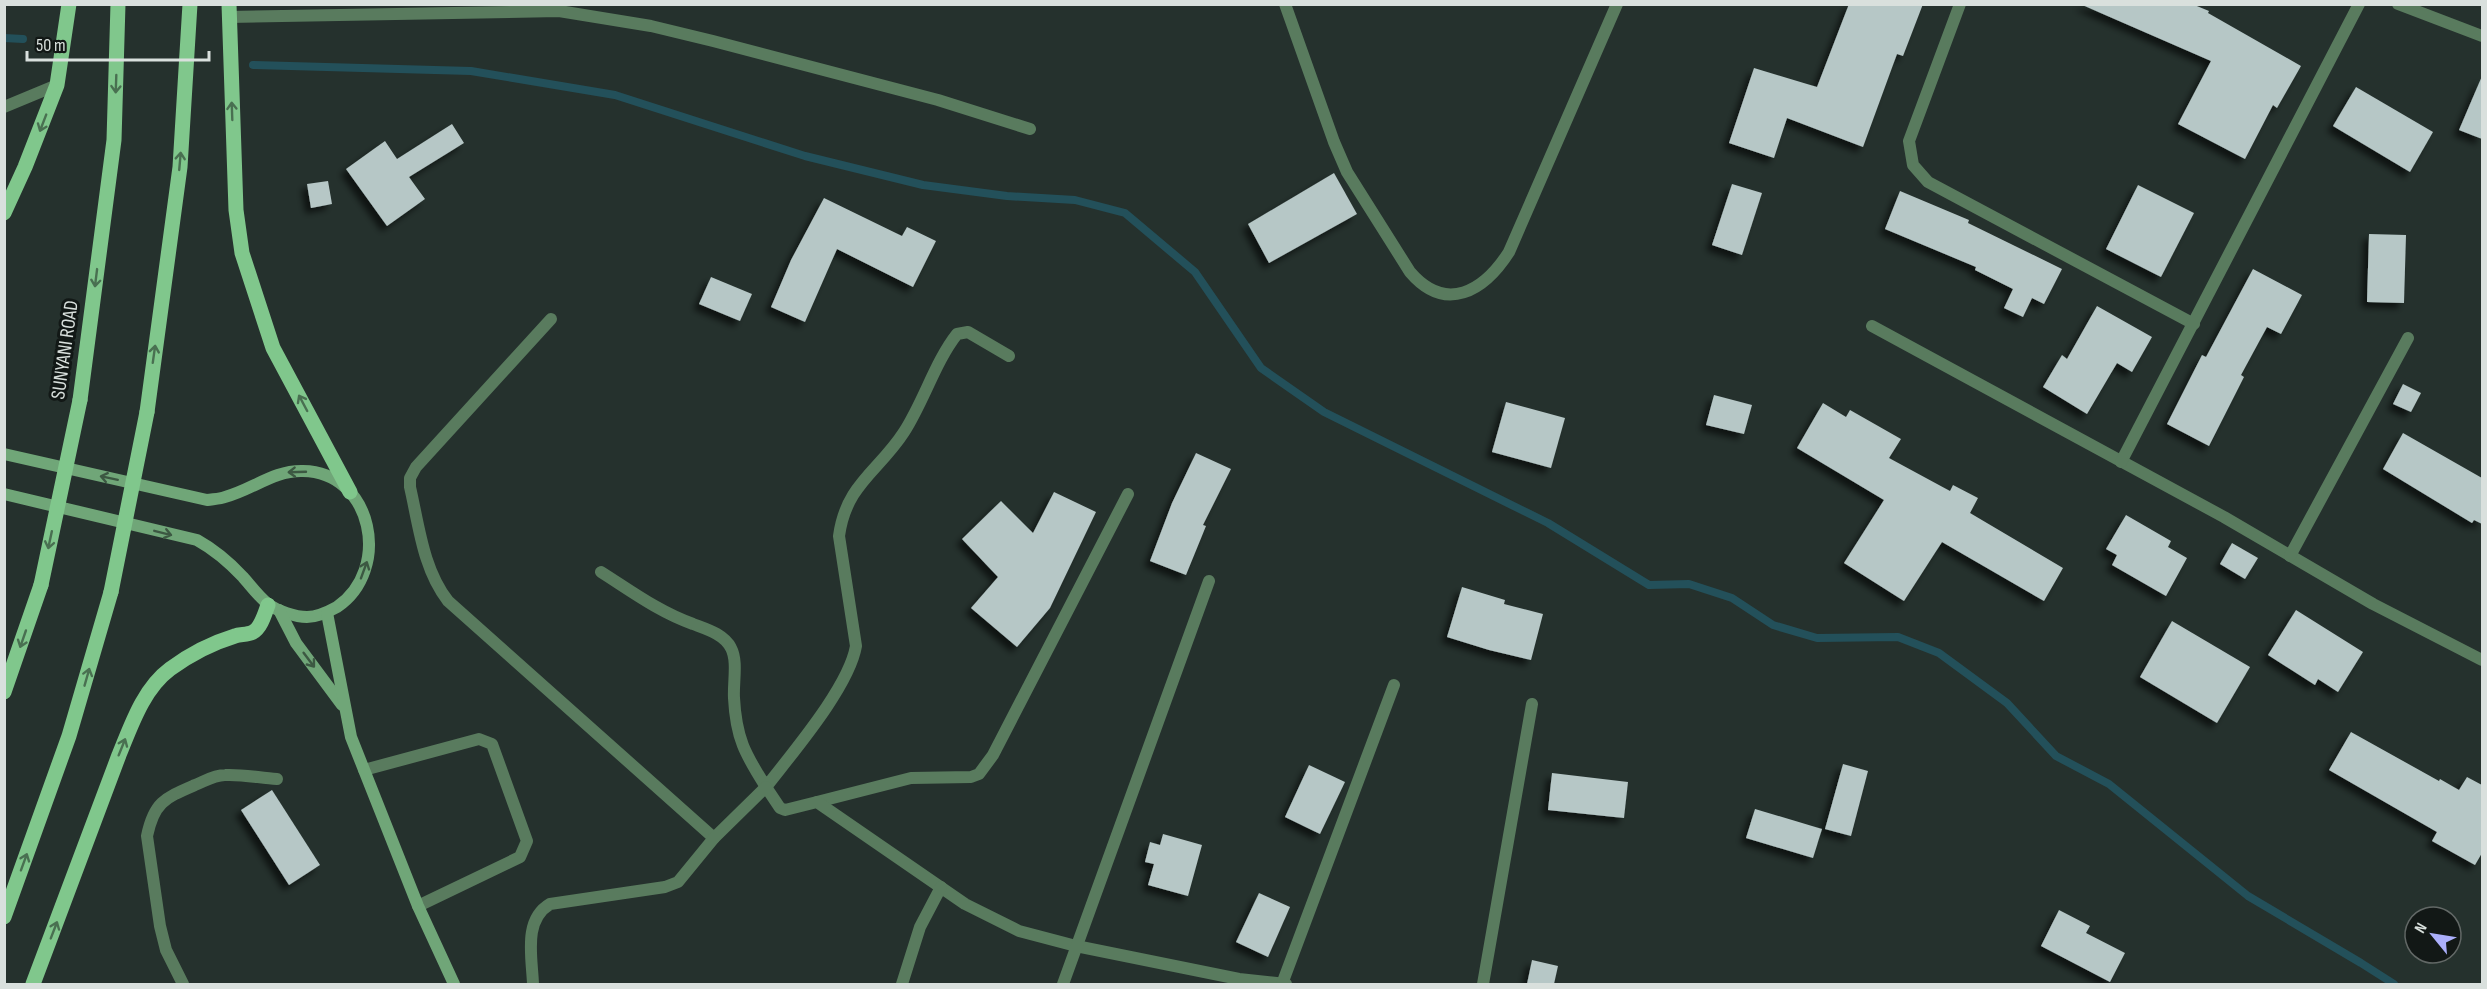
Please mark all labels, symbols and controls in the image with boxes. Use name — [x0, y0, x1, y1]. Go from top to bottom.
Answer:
scale bar — [27, 24, 208, 62]
text: 50 m — [36, 35, 66, 56]
one-way arrow — [110, 73, 122, 93]
one-way arrow — [226, 101, 237, 121]
one-way arrow — [37, 113, 48, 131]
one-way arrow — [175, 151, 186, 171]
one-way arrow — [90, 267, 101, 287]
street label: SUNYANI ROAD — [46, 299, 84, 401]
one-way arrow — [149, 344, 160, 364]
one-way arrow — [297, 395, 308, 413]
one-way arrow — [287, 466, 307, 477]
one-way arrow — [100, 472, 119, 484]
one-way arrow — [153, 528, 172, 539]
one-way arrow — [44, 530, 55, 549]
one-way arrow — [360, 561, 371, 580]
one-way arrow — [16, 629, 27, 648]
one-way arrow — [302, 651, 315, 667]
one-way arrow — [82, 668, 93, 687]
one-way arrow — [117, 738, 128, 757]
one-way arrow — [20, 853, 31, 872]
north arrow — [2403, 905, 2463, 965]
text: N — [2411, 920, 2432, 937]
one-way arrow — [49, 921, 60, 940]

